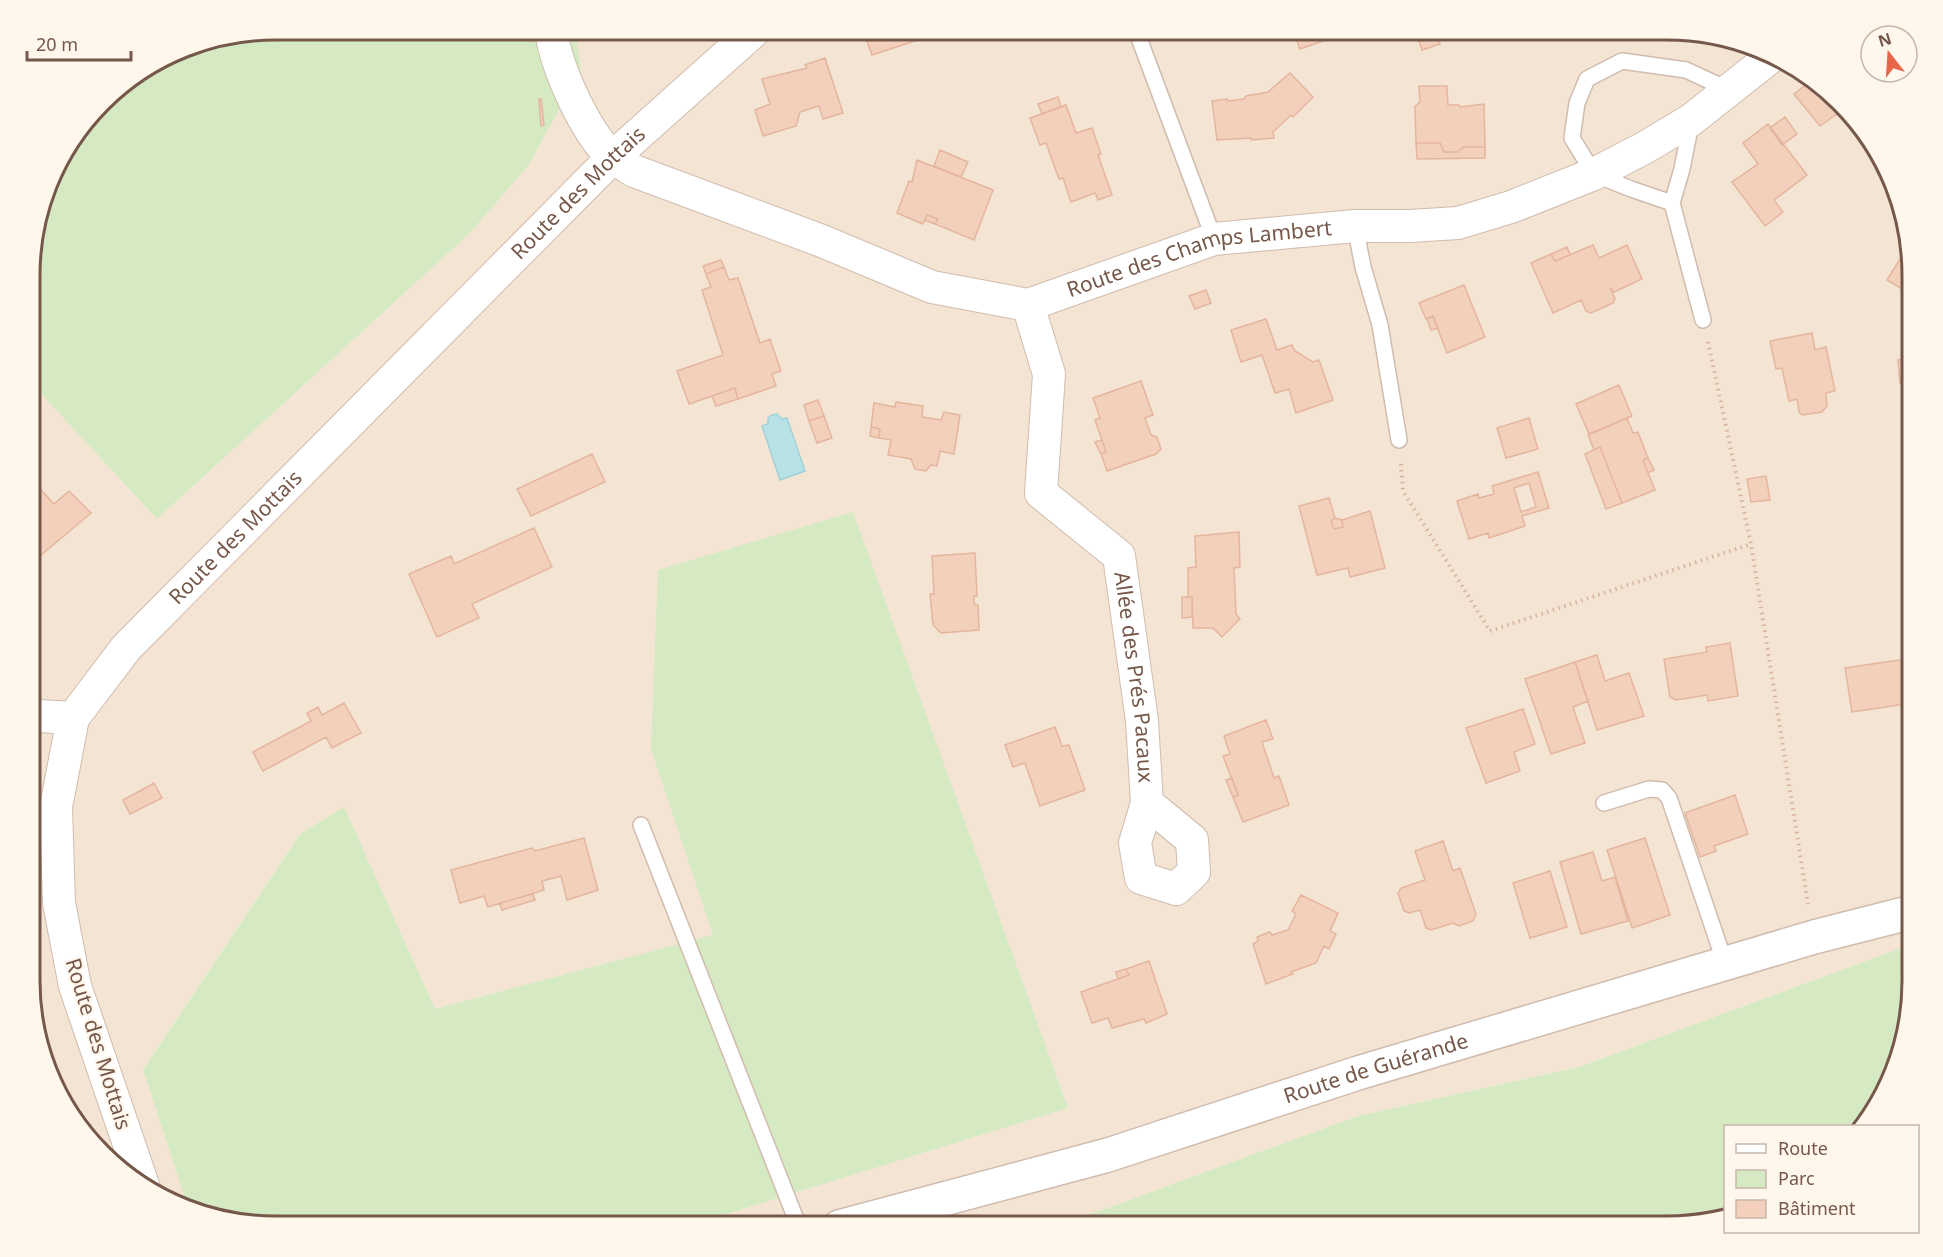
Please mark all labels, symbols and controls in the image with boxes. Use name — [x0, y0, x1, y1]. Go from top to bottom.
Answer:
scale bar — [27, 24, 130, 62]
north arrow — [1859, 24, 1919, 84]
text: N — [1875, 27, 1894, 52]
text: 20 m — [36, 32, 78, 56]
street label: Route des Mottais — [504, 120, 651, 265]
street label: Route des Champs Lambert — [1063, 213, 1333, 303]
street label: Route des Mottais — [162, 464, 308, 610]
street label: Allée des Prés Pacaux — [1108, 570, 1161, 784]
street label: Route des Mottais — [60, 954, 138, 1133]
street label: Route de Guérande — [1280, 1026, 1471, 1110]
legend — [1724, 1125, 1919, 1233]
text: Route — [1778, 1136, 1828, 1160]
text: Parc — [1778, 1166, 1815, 1190]
text: Bâtiment — [1778, 1196, 1856, 1220]

